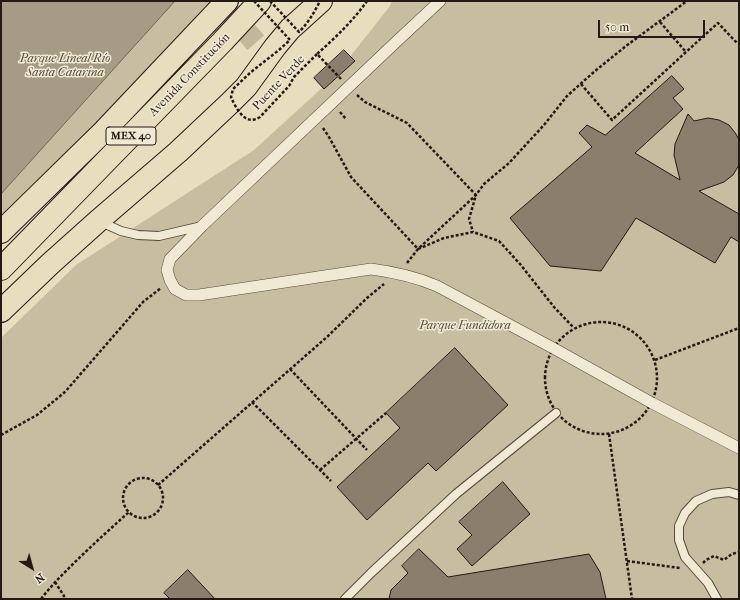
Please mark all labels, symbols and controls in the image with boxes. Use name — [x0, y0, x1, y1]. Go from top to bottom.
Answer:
scale bar — [600, 12, 707, 38]
text: 50 m — [605, 20, 629, 34]
street label: Avenida Constitución — [147, 30, 233, 120]
park label: Parque Lineal Río Santa Catarina — [20, 52, 110, 80]
street label: Puente Verde — [250, 52, 308, 114]
road number: MEX 40 — [106, 127, 156, 145]
park label: Parque Fundidora — [419, 319, 511, 333]
north arrow — [12, 548, 52, 588]
text: N — [32, 570, 47, 586]

